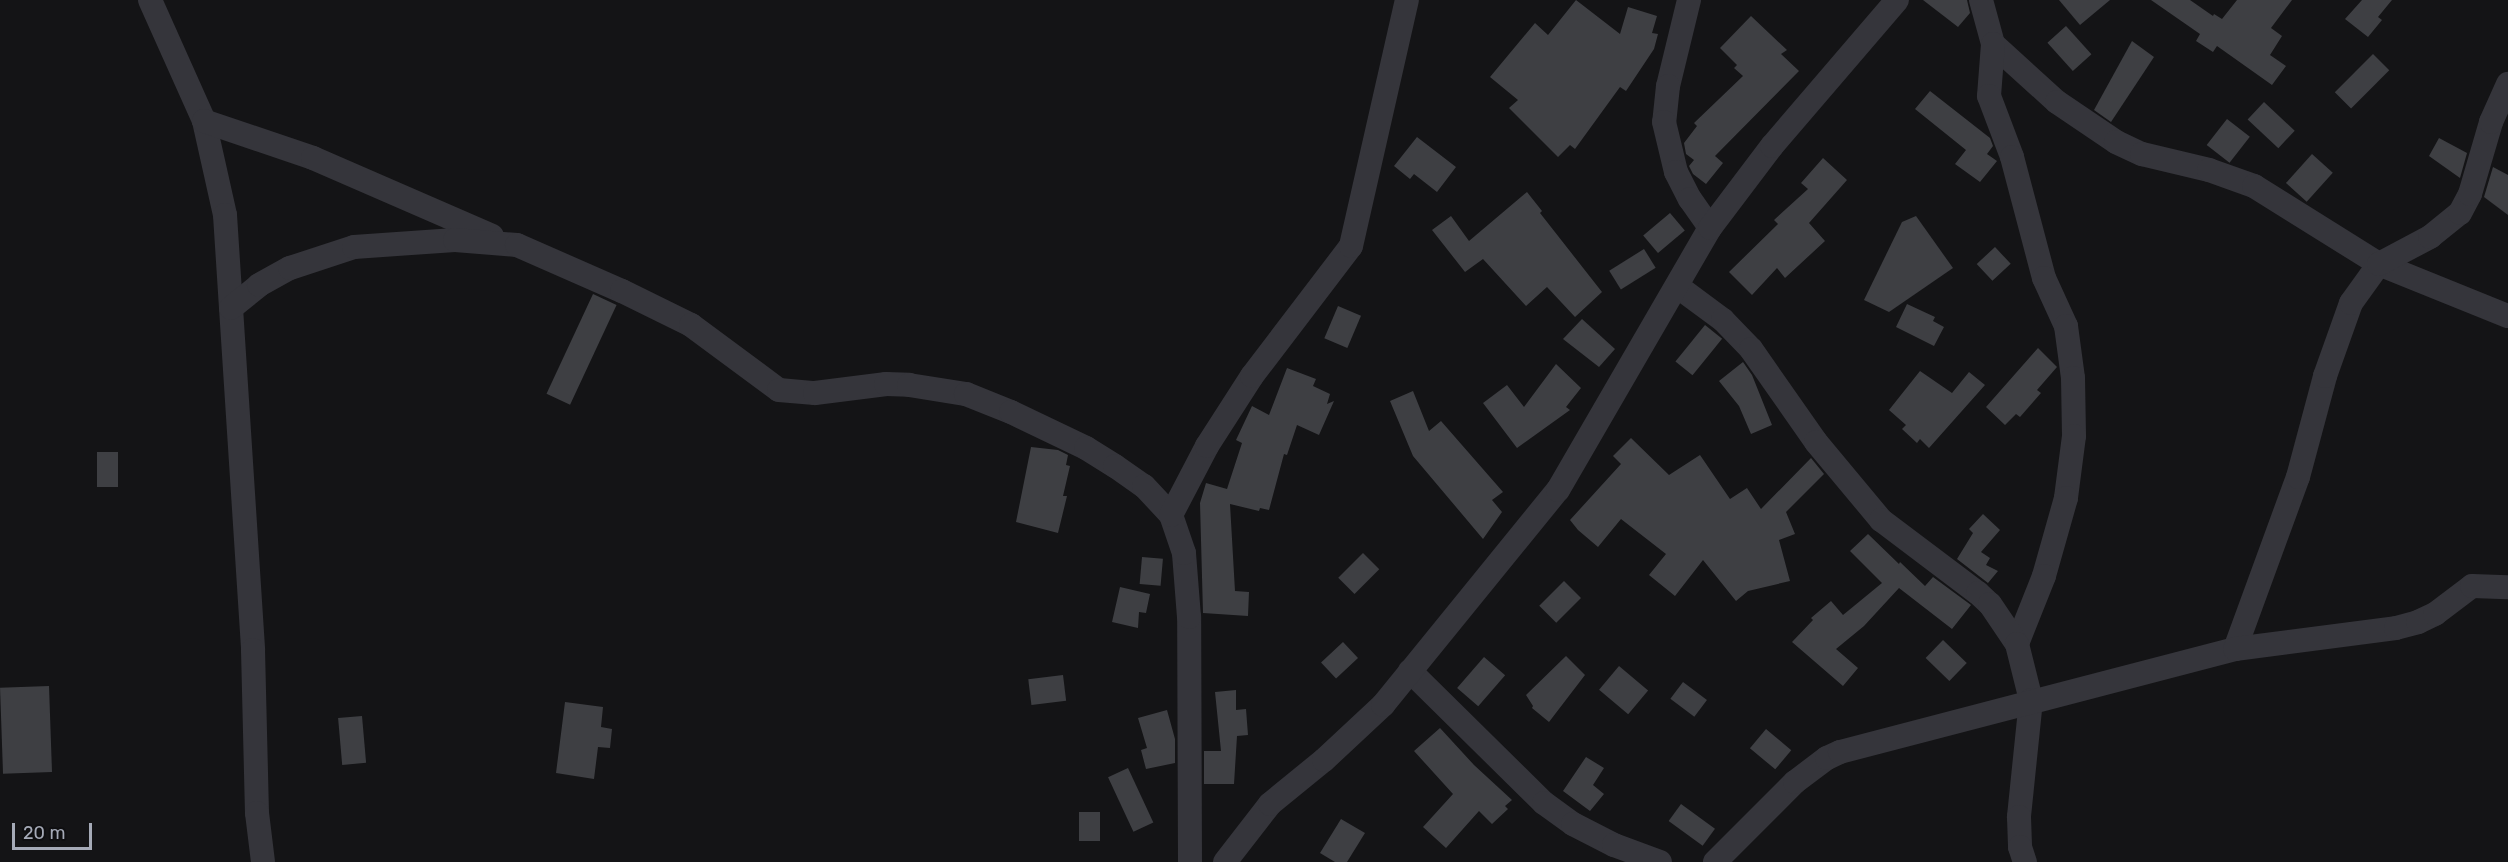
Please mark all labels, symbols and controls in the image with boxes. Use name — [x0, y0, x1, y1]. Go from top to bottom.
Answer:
scale bar — [15, 811, 94, 849]
text: 20 m — [23, 822, 65, 844]

